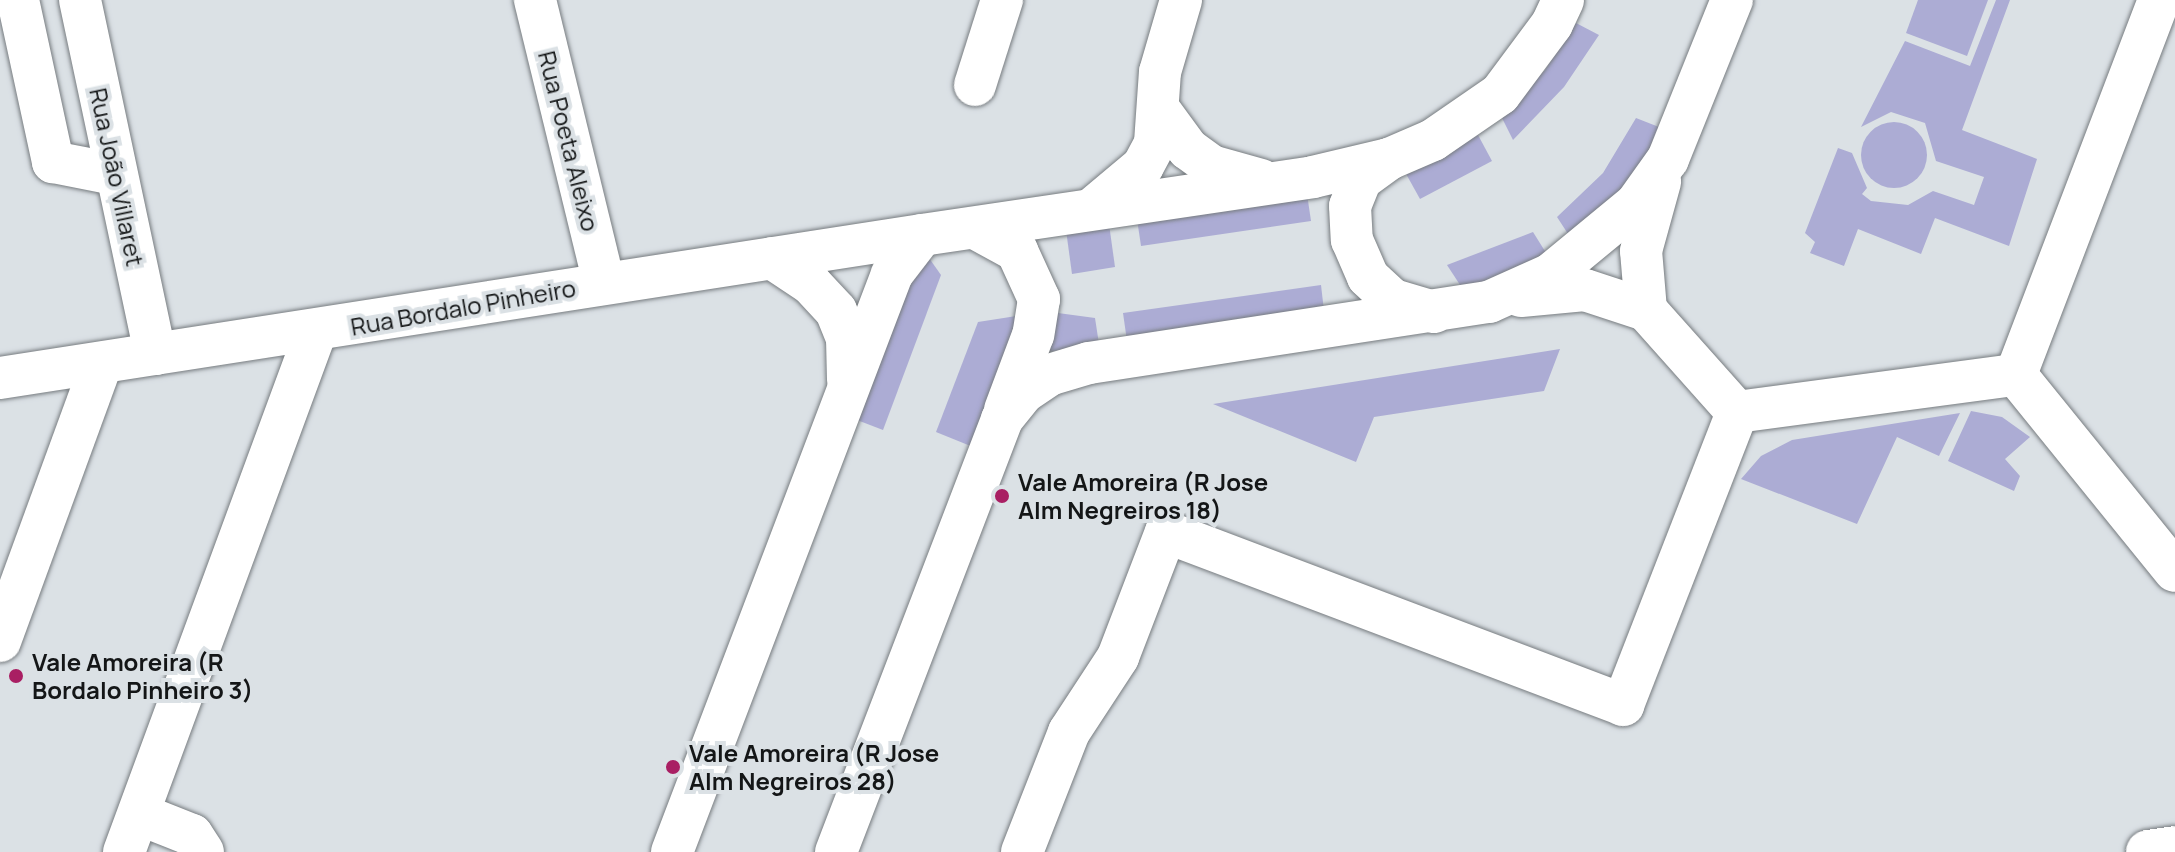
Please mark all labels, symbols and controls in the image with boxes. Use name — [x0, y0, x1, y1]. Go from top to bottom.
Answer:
street label: Rua Poeta Aleixo — [533, 48, 605, 234]
street label: Rua João Villaret — [84, 85, 150, 269]
street label: Rua Bordalo Pinheiro — [348, 273, 578, 341]
place label: Vale Amoreira (R Jose Alm Negreiros 18) — [1018, 468, 1268, 524]
marker: Vale Amoreira (R Jose Alm Negreiros 18) — [993, 487, 1011, 505]
place label: Vale Amoreira (R Bordalo Pinheiro 3) — [32, 648, 253, 704]
marker: Vale Amoreira (R Bordalo Pinheiro 3) — [7, 667, 25, 685]
place label: Vale Amoreira (R Jose Alm Negreiros 28) — [689, 739, 939, 795]
marker: Vale Amoreira (R Jose Alm Negreiros 28) — [664, 758, 682, 776]

